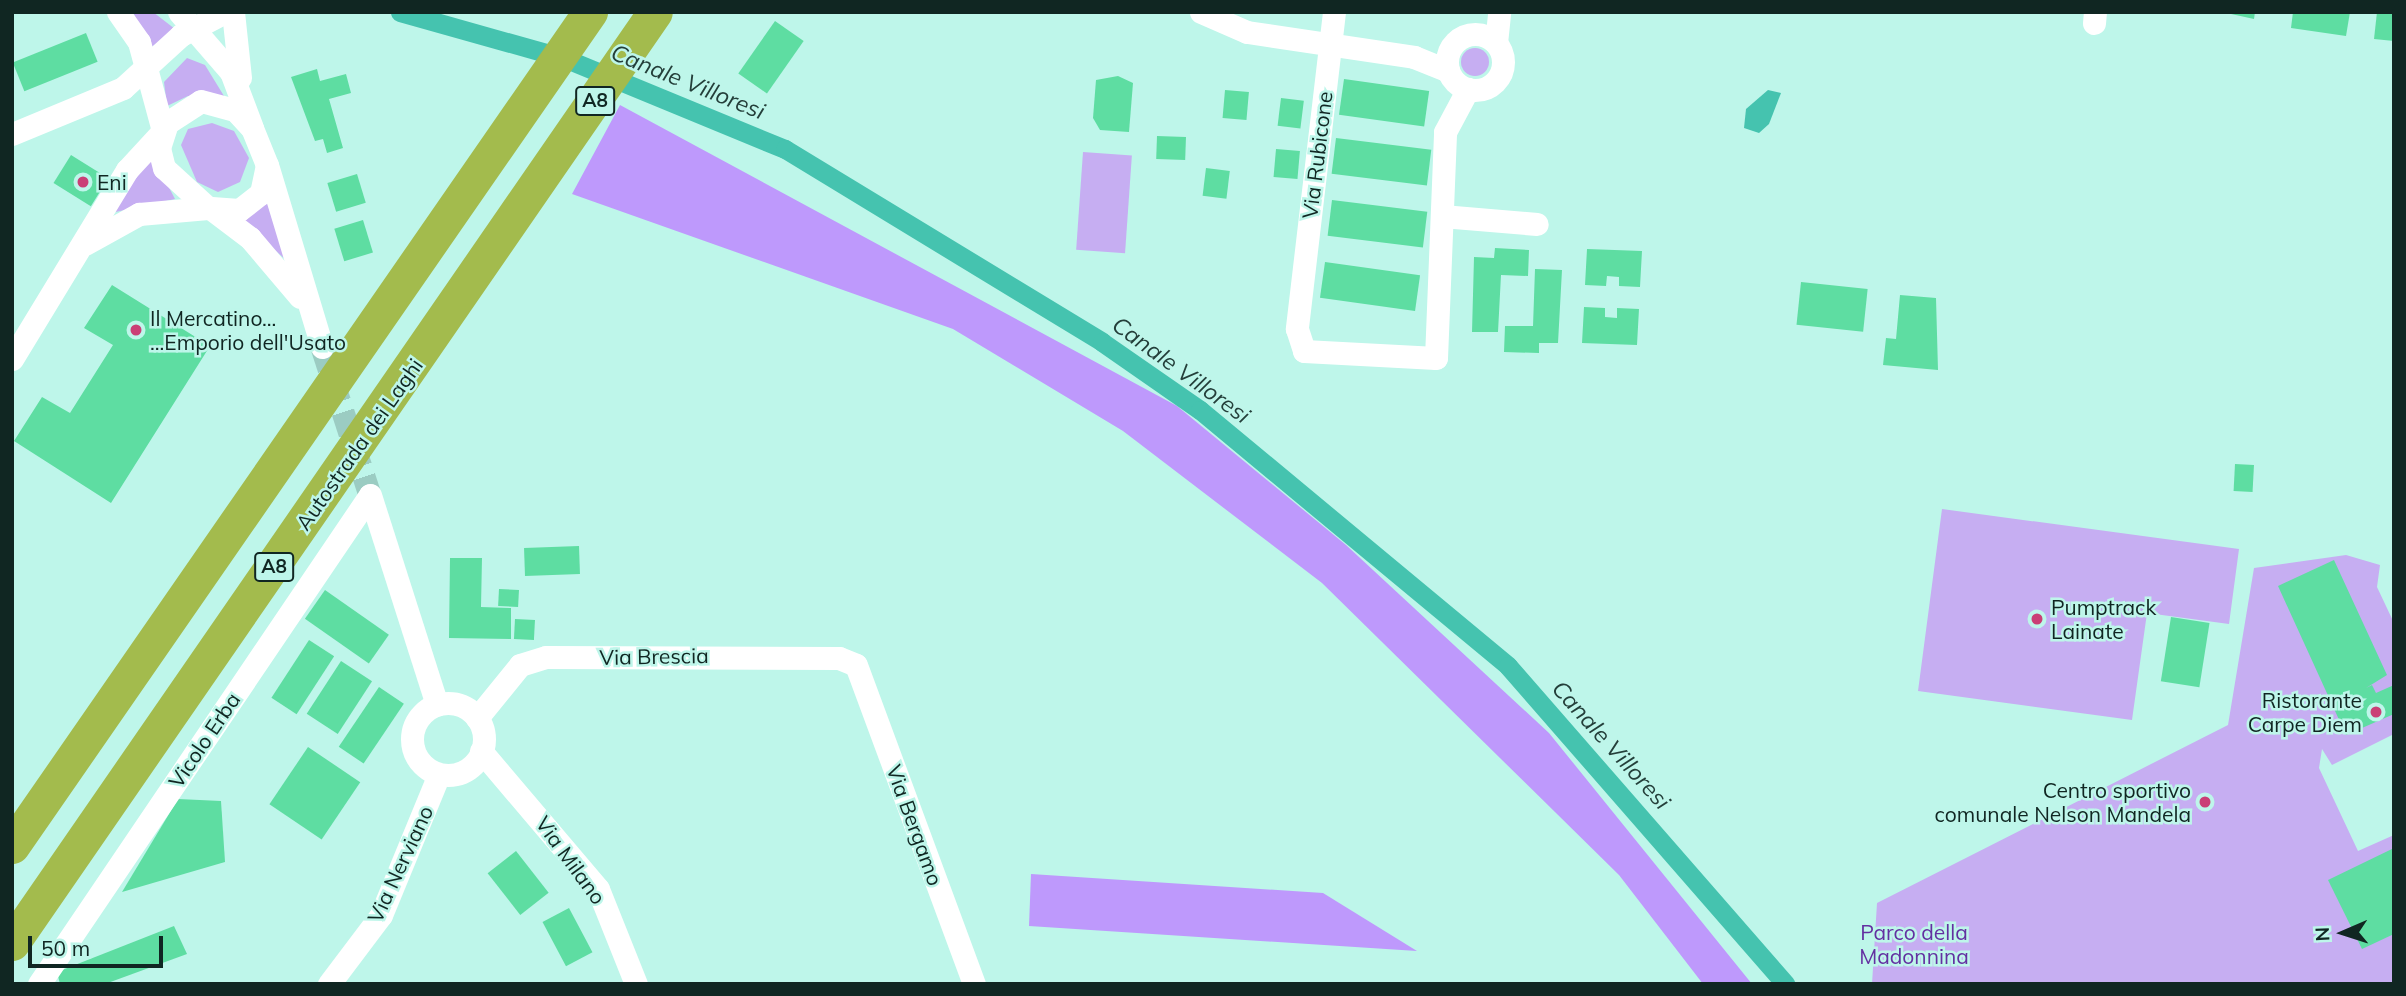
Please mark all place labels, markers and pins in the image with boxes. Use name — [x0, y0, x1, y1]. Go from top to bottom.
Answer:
place label: Eni — [97, 169, 127, 195]
marker: Eni — [75, 174, 91, 190]
place label: Il Mercatino... ...Emporio dell'Usato — [150, 305, 346, 355]
marker: Il Mercatino... ...Emporio dell'Usato — [128, 322, 144, 338]
place label: Pumptrack Lainate — [2051, 594, 2156, 644]
marker: Pumptrack Lainate — [2029, 611, 2045, 627]
place label: Ristorante Carpe Diem — [2248, 687, 2362, 737]
marker: Ristorante Carpe Diem — [2368, 704, 2384, 720]
place label: Centro sportivo comunale Nelson Mandela — [1935, 777, 2191, 827]
marker: Centro sportivo comunale Nelson Mandela — [2197, 794, 2213, 810]

